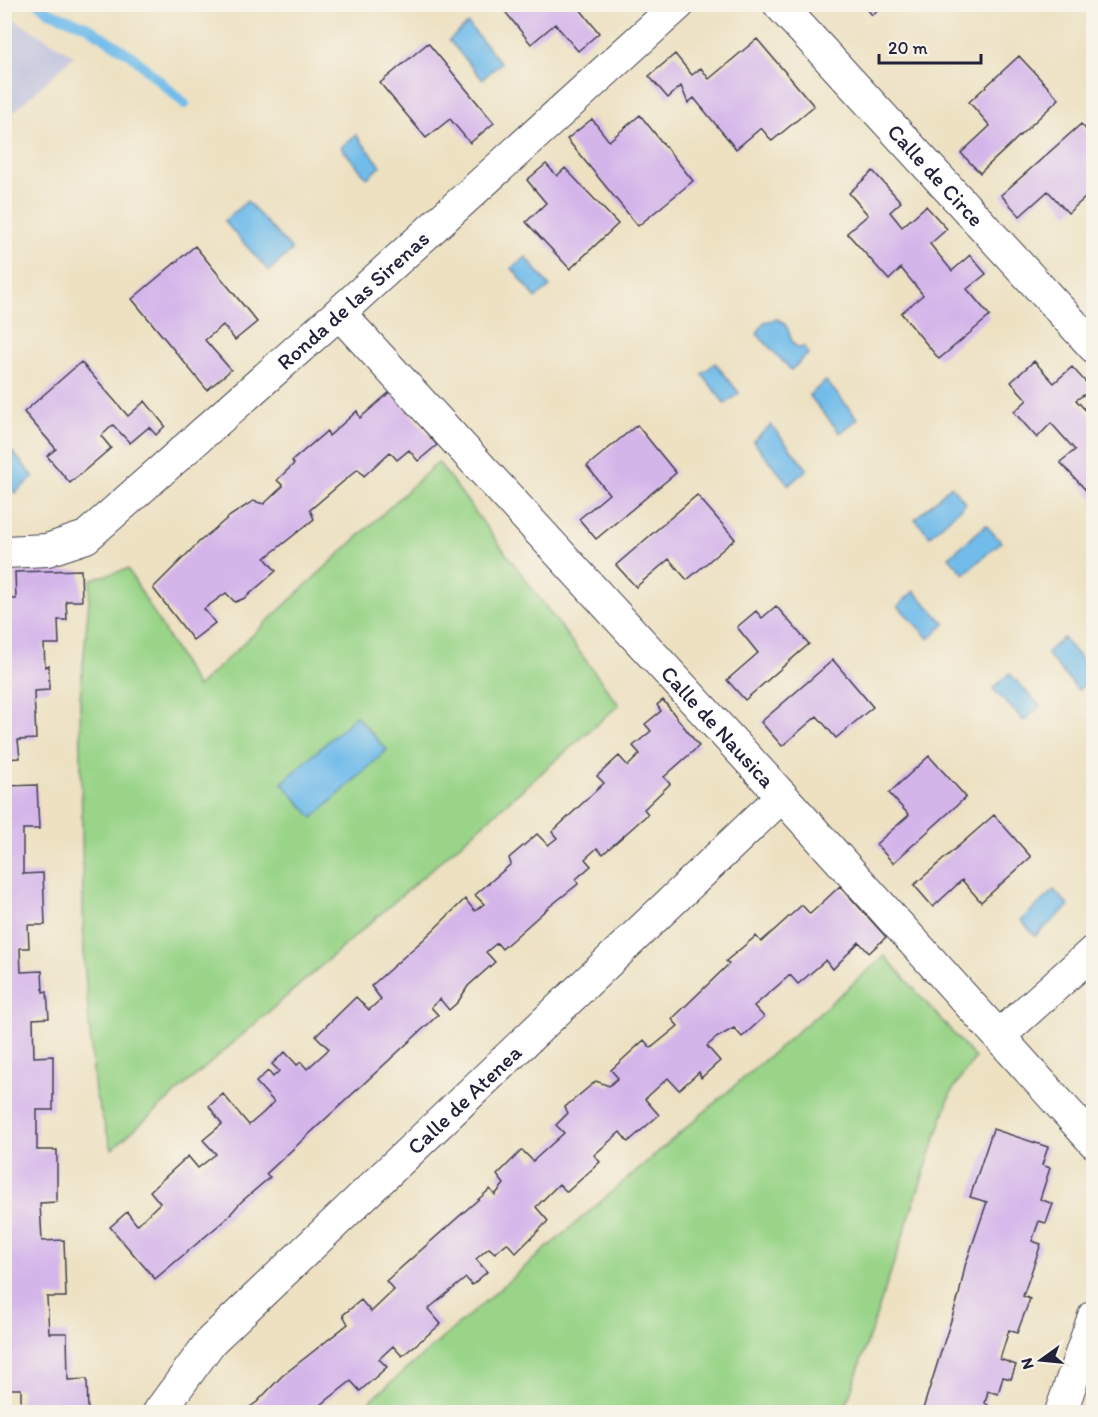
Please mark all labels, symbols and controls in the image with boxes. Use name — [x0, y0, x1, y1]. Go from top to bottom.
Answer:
scale bar — [879, 27, 981, 65]
text: 20 m — [888, 37, 928, 59]
street label: Calle de Circe — [882, 118, 989, 232]
street label: Ronda de las Sirenas — [271, 225, 435, 376]
street label: Calle de Nausica — [655, 660, 781, 794]
street label: Calle de Atenea — [402, 1039, 528, 1160]
north arrow — [1011, 1330, 1071, 1390]
text: N — [1016, 1356, 1038, 1371]

